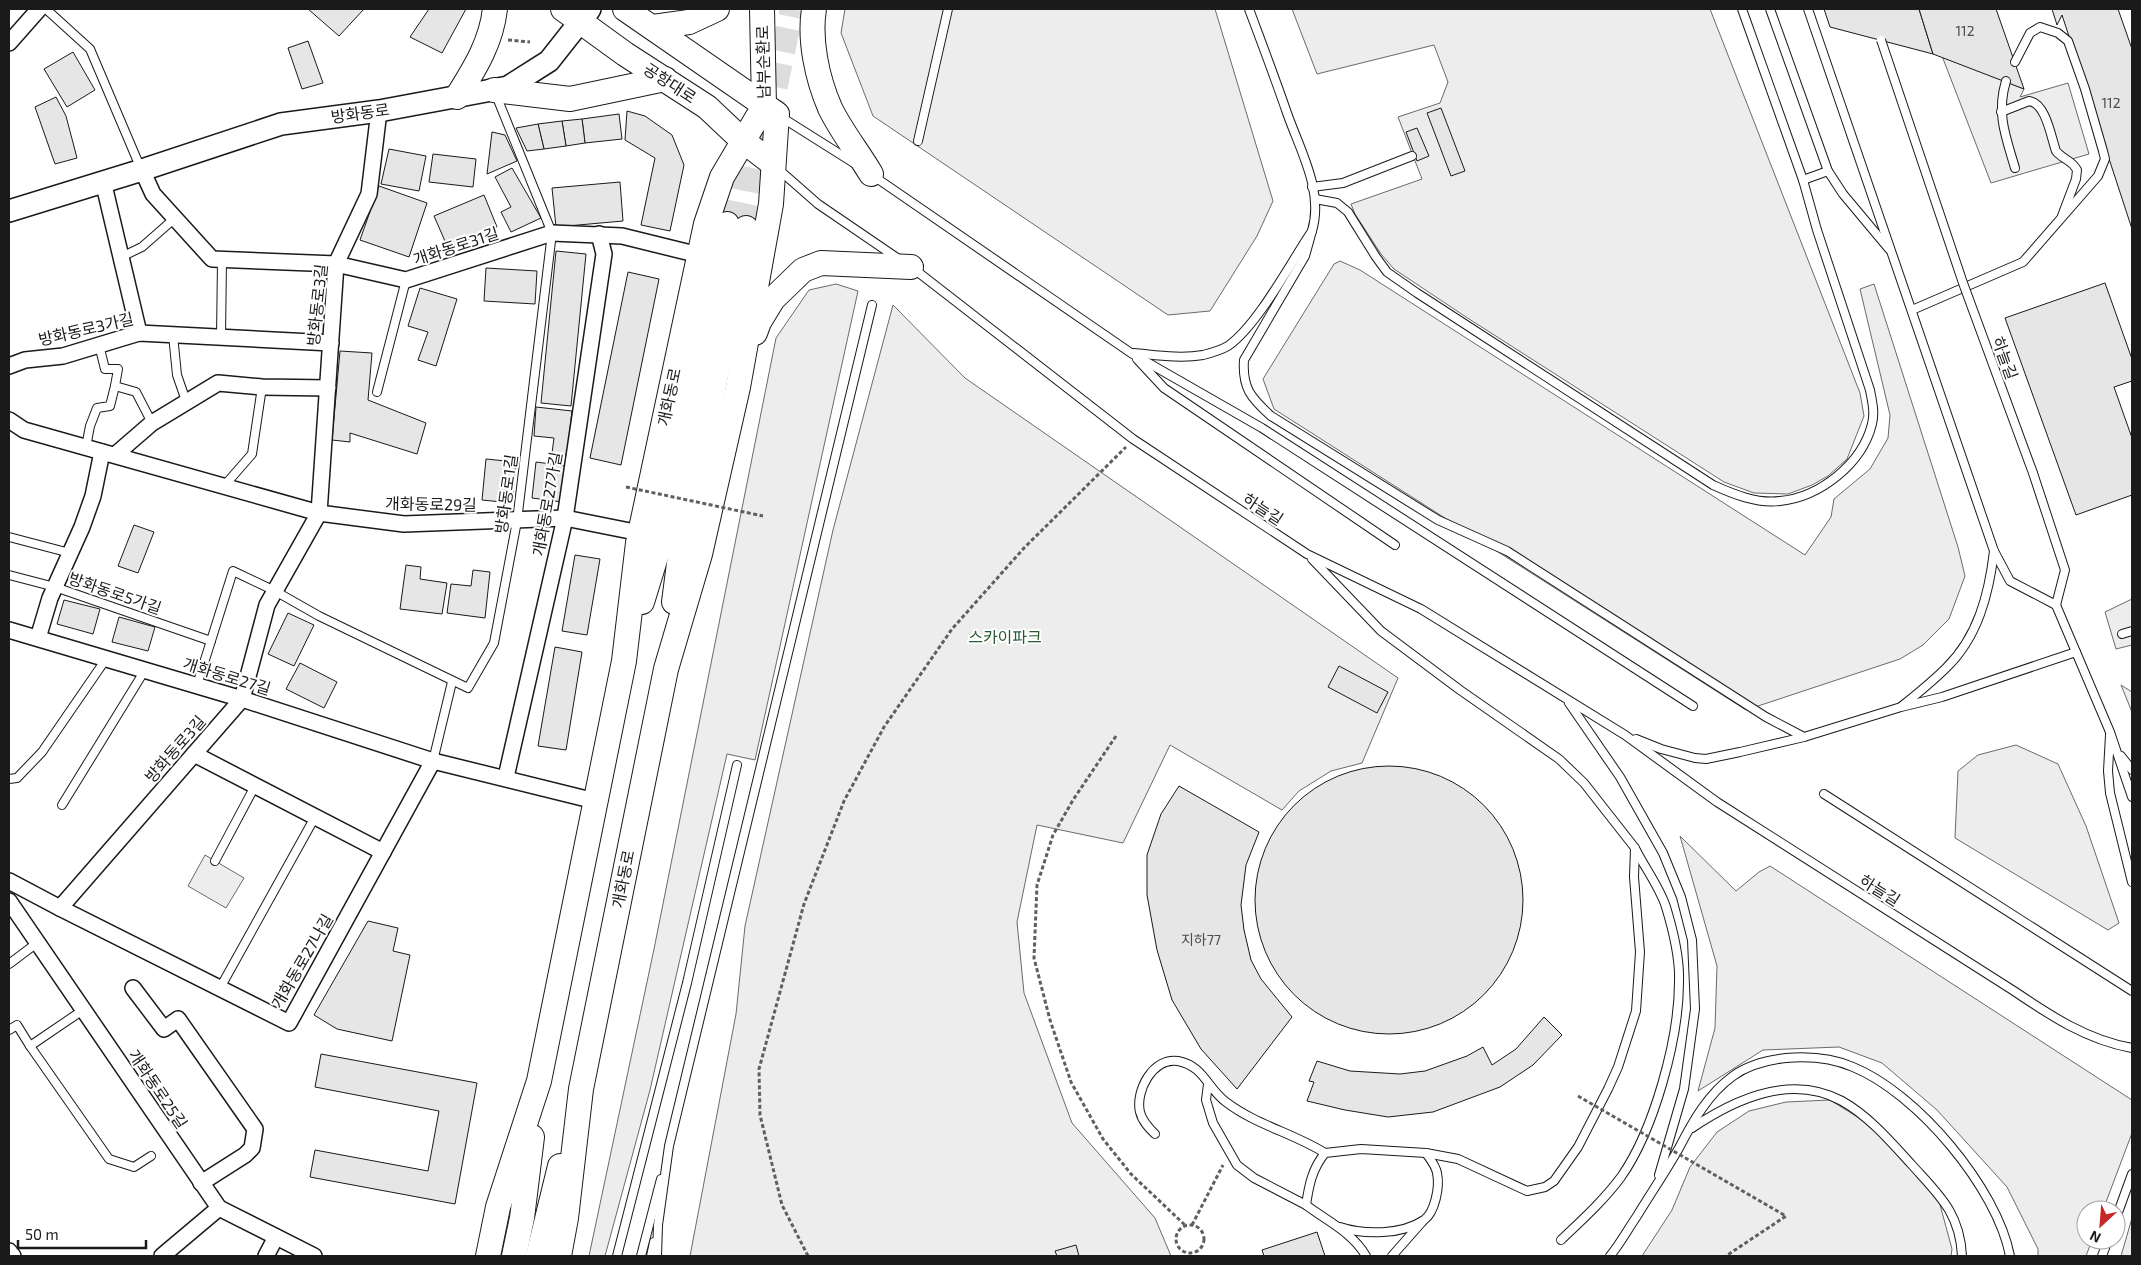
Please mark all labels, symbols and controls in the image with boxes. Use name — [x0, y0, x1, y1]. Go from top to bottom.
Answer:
house number: 112 — [1955, 22, 1975, 39]
street label: 남부순환로 — [752, 25, 773, 99]
street label: 공항대로 — [640, 59, 700, 107]
house number: 112 — [2101, 94, 2121, 111]
street label: 방화동로 — [329, 99, 391, 126]
street label: 개화동로31길 — [411, 223, 501, 268]
street label: 방화동로3길 — [303, 263, 330, 347]
street label: 방화동로3가길 — [36, 308, 135, 349]
street label: 하늘길 — [1989, 334, 2022, 382]
street label: 개화동로 — [653, 366, 684, 428]
street label: 개화동로27가길 — [528, 450, 565, 558]
street label: 방화동로1길 — [491, 453, 520, 535]
street label: 하늘길 — [1240, 489, 1287, 529]
street label: 개화동로29길 — [385, 493, 477, 514]
street label: 방화동로5가길 — [66, 568, 164, 617]
park label: 스카이파크 — [968, 627, 1042, 646]
street label: 개화동로27길 — [181, 653, 273, 698]
street label: 방화동로3길 — [140, 711, 209, 786]
street label: 개화동로 — [608, 848, 638, 910]
street label: 하늘길 — [1857, 870, 1904, 909]
street label: 개화동로27나길 — [267, 910, 336, 1011]
house number: 지하77 — [1181, 931, 1221, 948]
street label: 개화동로25길 — [125, 1046, 192, 1132]
north arrow — [2076, 1200, 2126, 1250]
scale bar — [18, 1218, 145, 1250]
text: 50 m — [25, 1225, 59, 1243]
text: N — [2087, 1227, 2103, 1247]

